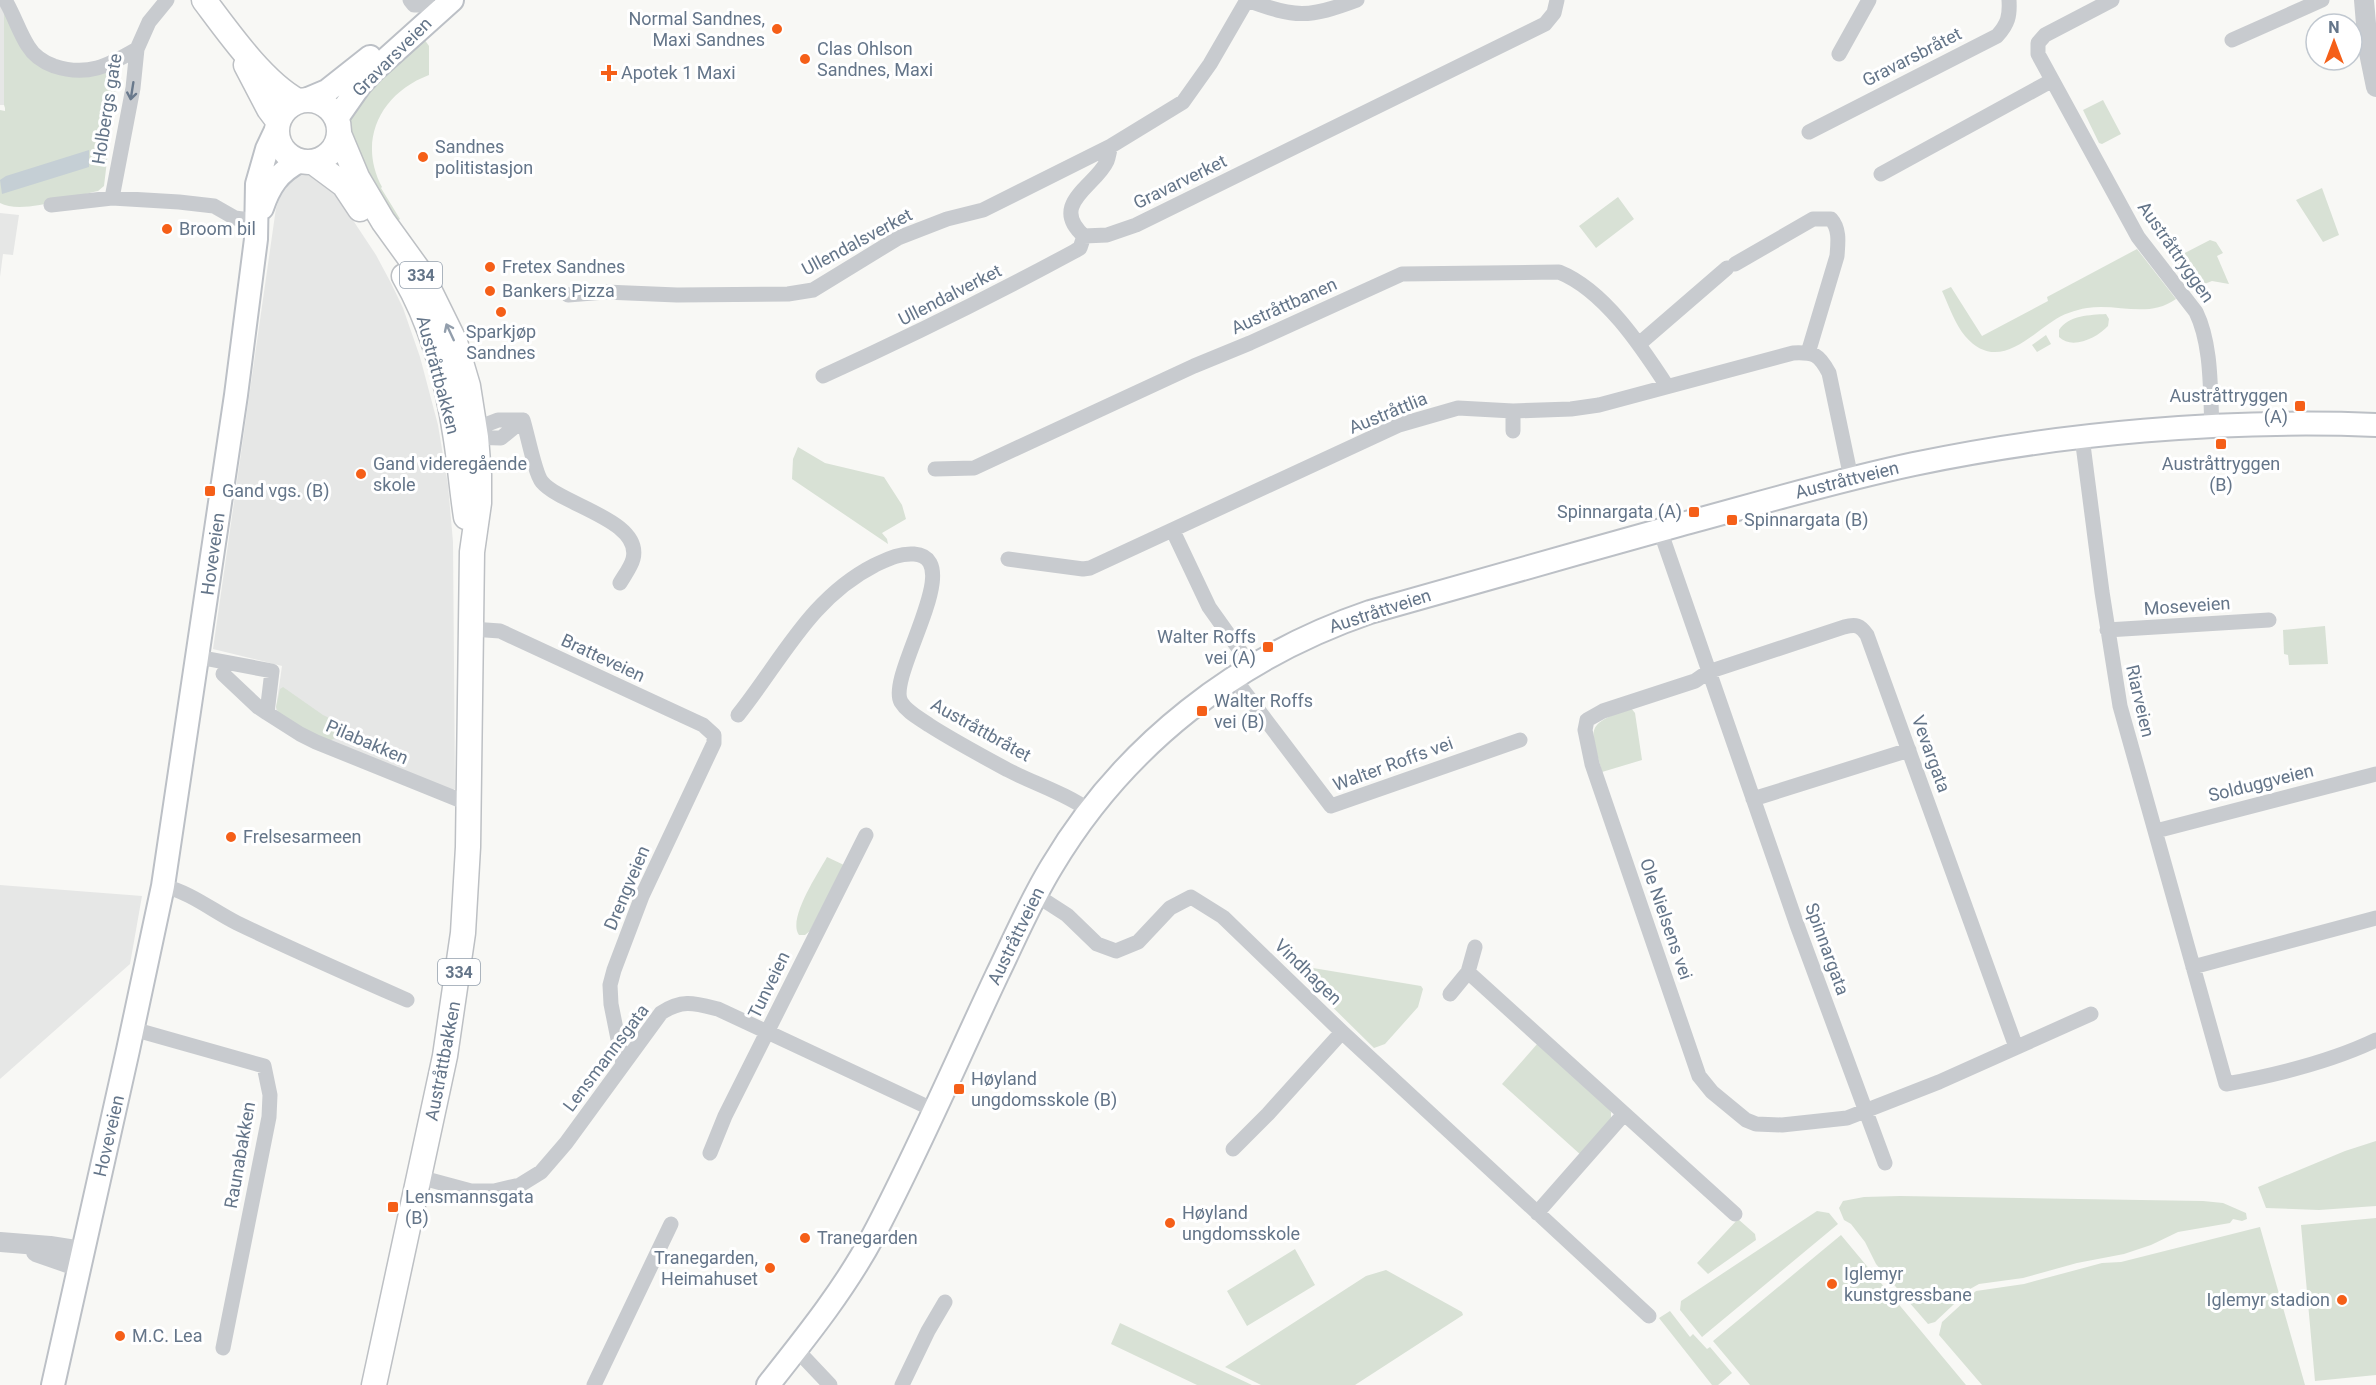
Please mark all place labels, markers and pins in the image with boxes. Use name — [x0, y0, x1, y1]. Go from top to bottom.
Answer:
place label: Normal Sandnes, Maxi Sandnes — [628, 8, 765, 50]
marker: Normal Sandnes, Maxi Sandnes — [770, 22, 784, 36]
place label: Clas Ohlson Sandnes, Maxi — [817, 38, 933, 80]
marker: Clas Ohlson Sandnes, Maxi — [798, 52, 812, 66]
place label: Apotek 1 Maxi — [621, 62, 736, 83]
marker: Apotek 1 Maxi — [602, 66, 616, 80]
place label: Sandnes politistasjon — [435, 136, 533, 178]
marker: Sandnes politistasjon — [416, 150, 430, 164]
place label: Broom bil — [179, 218, 256, 239]
marker: Broom bil — [160, 222, 174, 236]
place label: Fretex Sandnes — [502, 256, 625, 277]
marker: Fretex Sandnes — [483, 260, 497, 274]
place label: Bankers Pizza — [502, 280, 615, 301]
marker: Bankers Pizza — [483, 284, 497, 298]
marker: Sparkjøp Sandnes — [494, 305, 508, 319]
place label: Sparkjøp Sandnes — [466, 321, 536, 363]
place label: Austråttryggen (A) — [2170, 385, 2288, 428]
marker: Austråttryggen (A) — [2293, 399, 2307, 413]
marker: Austråttryggen (B) — [2214, 437, 2228, 451]
place label: Gand videregående skole — [373, 453, 527, 495]
place label: Austråttryggen (B) — [2162, 453, 2280, 496]
marker: Gand videregående skole — [354, 467, 368, 481]
place label: Gand vgs. (B) — [222, 480, 329, 502]
marker: Gand vgs. (B) — [203, 484, 217, 498]
place label: Spinnargata (A) — [1557, 501, 1682, 523]
marker: Spinnargata (A) — [1687, 505, 1701, 519]
place label: Spinnargata (B) — [1744, 509, 1868, 531]
marker: Spinnargata (B) — [1725, 513, 1739, 527]
place label: Walter Roffs vei (A) — [1157, 626, 1256, 669]
marker: Walter Roffs vei (A) — [1261, 640, 1275, 654]
place label: Walter Roffs vei (B) — [1214, 690, 1313, 733]
marker: Walter Roffs vei (B) — [1195, 704, 1209, 718]
place label: Frelsesarmeen — [243, 826, 361, 847]
marker: Frelsesarmeen — [224, 830, 238, 844]
place label: Høyland ungdomsskole (B) — [971, 1068, 1117, 1111]
marker: Høyland ungdomsskole (B) — [952, 1082, 966, 1096]
place label: Lensmannsgata (B) — [405, 1186, 534, 1229]
marker: Lensmannsgata (B) — [386, 1200, 400, 1214]
place label: Høyland ungdomsskole — [1182, 1202, 1300, 1244]
marker: Høyland ungdomsskole — [1163, 1216, 1177, 1230]
place label: Tranegarden — [817, 1227, 918, 1248]
marker: Tranegarden — [798, 1231, 812, 1245]
place label: Tranegarden, Heimahuset — [654, 1247, 758, 1289]
marker: Tranegarden, Heimahuset — [763, 1261, 777, 1275]
place label: Iglemyr kunstgressbane — [1844, 1263, 1972, 1305]
marker: Iglemyr kunstgressbane — [1825, 1277, 1839, 1291]
place label: Iglemyr stadion — [2207, 1289, 2330, 1310]
marker: Iglemyr stadion — [2335, 1293, 2349, 1307]
place label: M.C. Lea — [132, 1325, 202, 1346]
marker: M.C. Lea — [113, 1329, 127, 1343]

